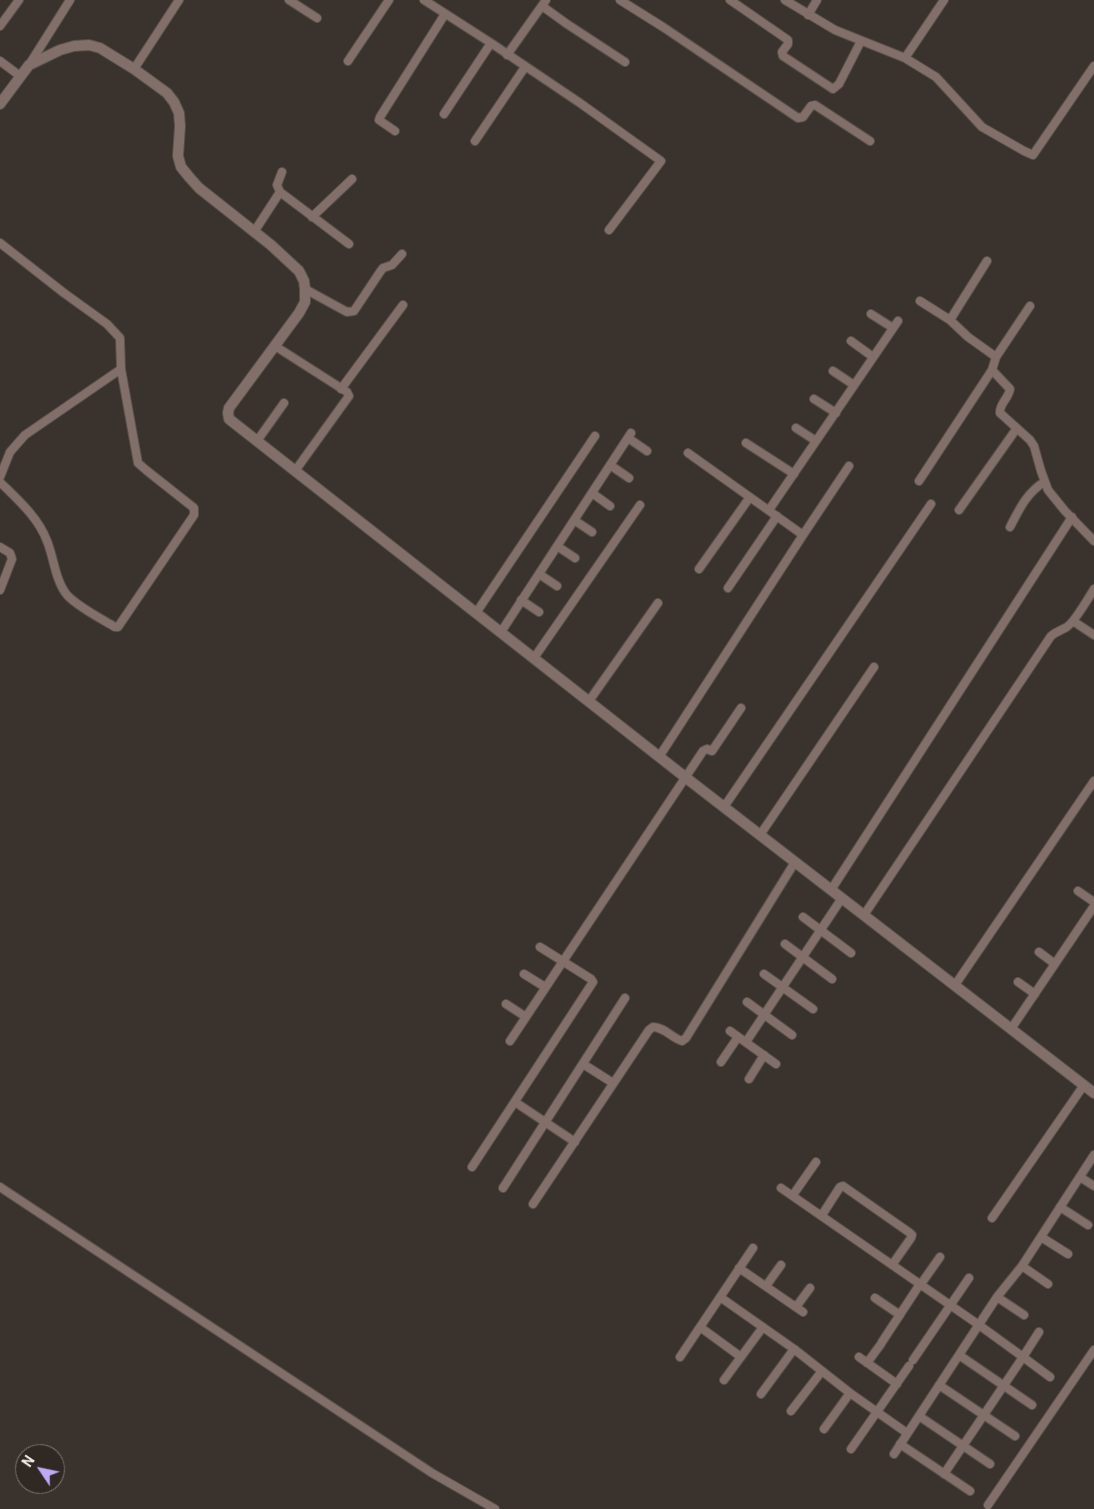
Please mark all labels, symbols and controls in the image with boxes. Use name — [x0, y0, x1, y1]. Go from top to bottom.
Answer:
north arrow — [15, 1444, 65, 1494]
text: N — [19, 1453, 38, 1470]

